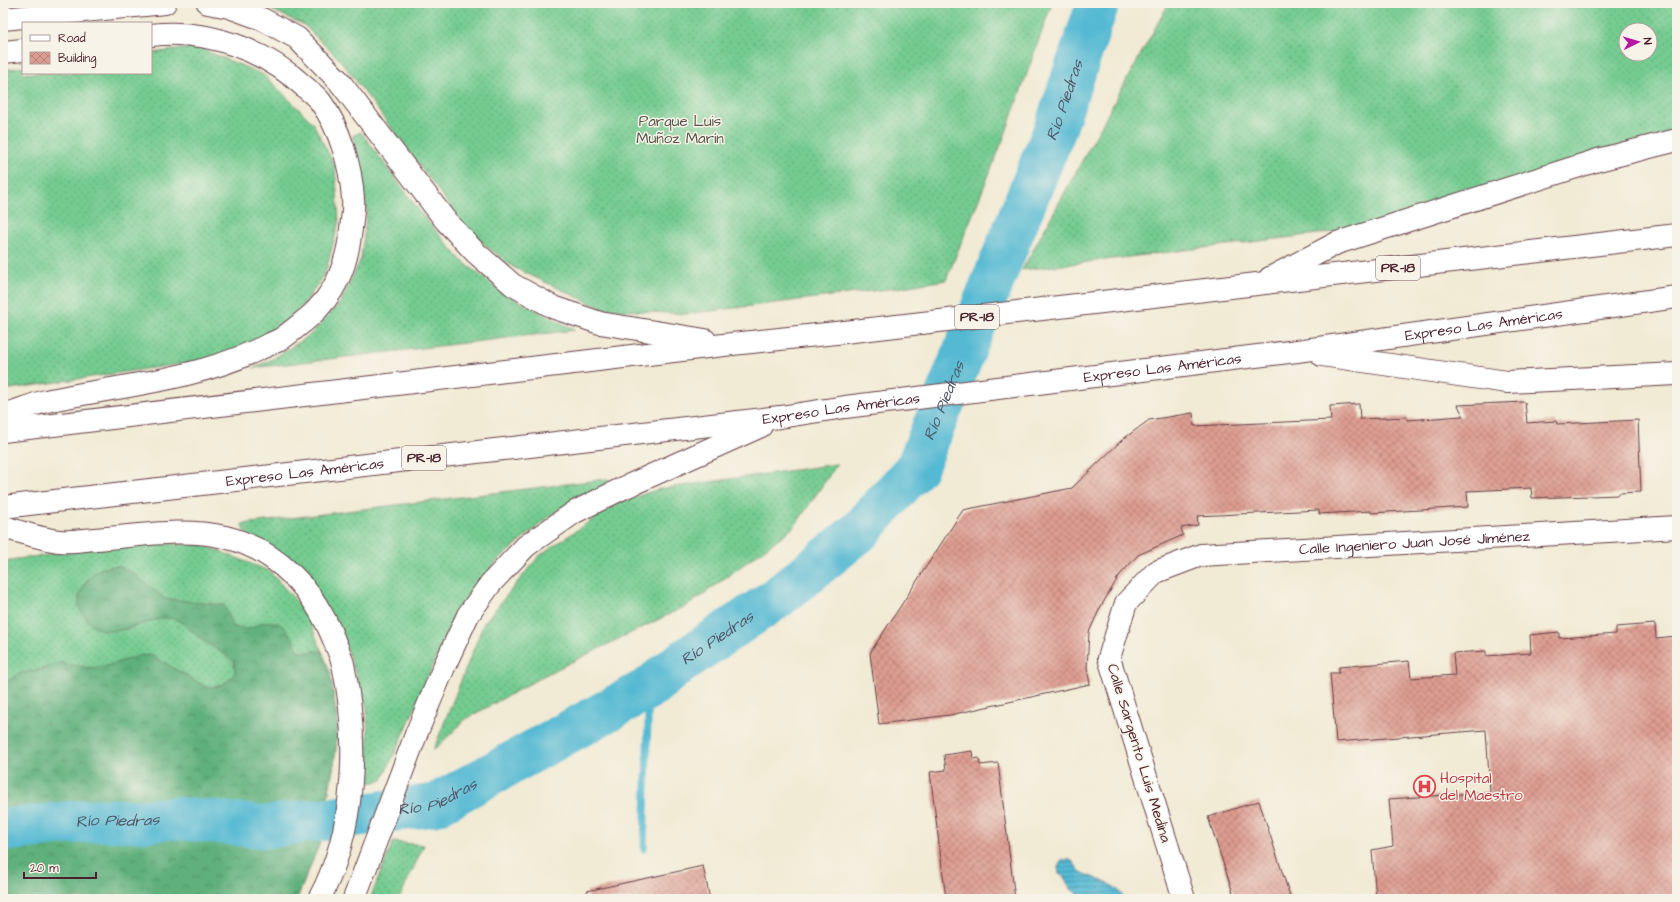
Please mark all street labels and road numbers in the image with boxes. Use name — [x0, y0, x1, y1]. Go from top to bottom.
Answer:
road number: PR-18 — [1376, 256, 1420, 280]
street label: Expreso Las Américas — [1404, 303, 1564, 346]
road number: PR-18 — [955, 305, 999, 329]
street label: Expreso Las Américas — [1082, 347, 1243, 388]
street label: Expreso Las Américas — [761, 387, 922, 429]
road number: PR-18 — [402, 446, 446, 470]
street label: Expreso Las Américas — [225, 452, 386, 492]
street label: Calle Ingeniero Juan José Jiménez — [1298, 525, 1531, 560]
street label: Calle Sargento Luis Medina — [1101, 661, 1176, 846]

